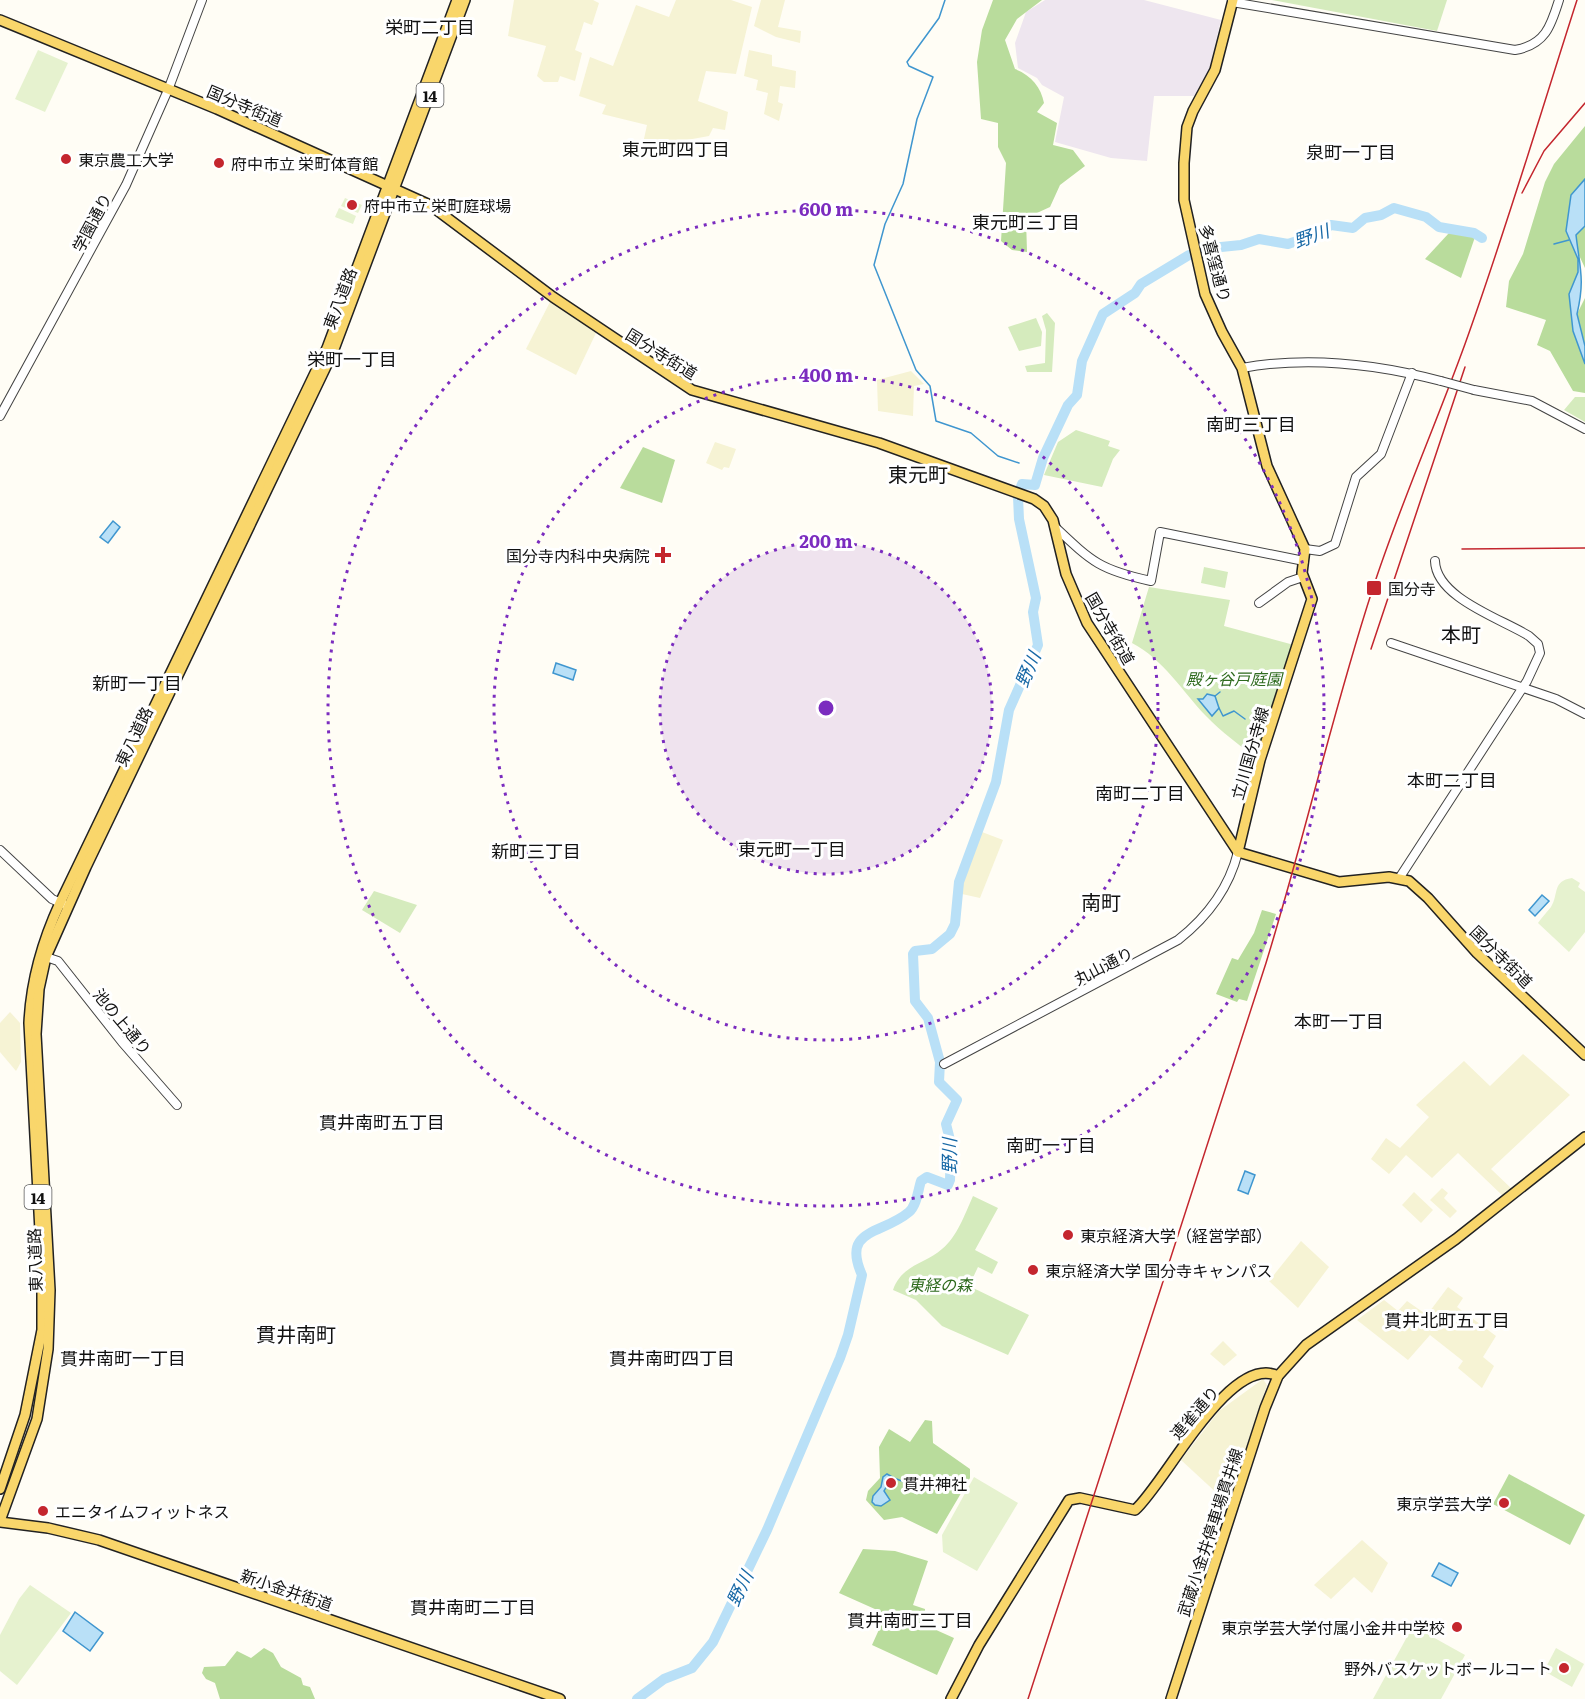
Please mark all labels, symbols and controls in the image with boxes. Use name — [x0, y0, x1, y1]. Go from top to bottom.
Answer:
district label: 栄町二丁目 — [385, 13, 475, 40]
street label: 国分寺街道 — [203, 78, 287, 132]
road number: 14 — [416, 83, 444, 107]
district label: 東元町四丁目 — [622, 135, 730, 162]
district label: 泉町一丁目 — [1306, 138, 1396, 165]
place label: 東京農工大学 — [78, 147, 174, 171]
place label: 府中市立 栄町体育館 — [231, 151, 378, 175]
marker: 東京農工大学 — [59, 152, 73, 166]
marker: 府中市立 栄町体育館 — [212, 156, 226, 170]
street label: 学園通り — [65, 188, 117, 256]
place label: 府中市立 栄町庭球場 — [364, 193, 511, 217]
text: 600 m — [799, 195, 853, 222]
marker: 府中市立 栄町庭球場 — [345, 198, 359, 212]
district label: 東元町三丁目 — [972, 208, 1080, 235]
water label: 野川 — [1290, 216, 1334, 254]
street label: 多喜窪通り — [1194, 221, 1238, 305]
street label: 東八道路 — [316, 264, 362, 332]
street label: 国分寺街道 — [622, 322, 702, 384]
district label: 栄町一丁目 — [307, 345, 397, 372]
text: 400 m — [799, 361, 853, 388]
district label: 南町三丁目 — [1206, 410, 1296, 437]
district label: 東元町 — [888, 458, 948, 488]
text: 200 m — [799, 527, 853, 554]
place label: 国分寺内科中央病院 — [506, 543, 650, 567]
marker: 国分寺内科中央病院 — [654, 546, 672, 564]
place label: 国分寺 — [1388, 576, 1436, 600]
marker: 国分寺 — [1365, 579, 1383, 597]
street label: 国分寺街道 — [1081, 587, 1141, 669]
district label: 本町 — [1441, 618, 1481, 648]
water label: 野川 — [1008, 645, 1047, 691]
park label: 殿ヶ谷戸庭園 — [1186, 666, 1284, 690]
district label: 新町一丁目 — [92, 669, 182, 696]
centre of rings — [816, 698, 836, 718]
street label: 東八道路 — [108, 702, 158, 770]
street label: 立川国分寺線 — [1224, 704, 1274, 802]
district label: 本町二丁目 — [1407, 766, 1497, 793]
district label: 南町二丁目 — [1095, 779, 1185, 806]
district label: 東元町一丁目 — [738, 835, 846, 862]
district label: 新町三丁目 — [491, 837, 581, 864]
district label: 南町 — [1081, 886, 1121, 916]
street label: 国分寺街道 — [1465, 919, 1539, 993]
street label: 丸山通り — [1069, 940, 1137, 990]
street label: 池の上通り — [88, 983, 158, 1059]
district label: 本町一丁目 — [1294, 1007, 1384, 1034]
district label: 貫井南町五丁目 — [319, 1108, 445, 1135]
district label: 南町一丁目 — [1006, 1131, 1096, 1158]
water label: 野川 — [935, 1136, 962, 1174]
road number: 14 — [24, 1185, 51, 1209]
place label: 東京経済大学（経営学部） — [1080, 1223, 1272, 1247]
street label: 東八道路 — [21, 1228, 47, 1292]
marker: 東京経済大学（経営学部） — [1061, 1228, 1075, 1242]
place label: 東京経済大学 国分寺キャンパス — [1045, 1258, 1272, 1282]
marker: 東京経済大学 国分寺キャンパス — [1026, 1263, 1040, 1277]
park label: 東経の森 — [908, 1272, 974, 1296]
district label: 貫井北町五丁目 — [1384, 1306, 1510, 1333]
district label: 貫井南町 — [256, 1318, 336, 1348]
district label: 貫井南町一丁目 — [60, 1344, 186, 1371]
district label: 貫井南町四丁目 — [609, 1344, 735, 1371]
street label: 連雀通り — [1164, 1380, 1224, 1444]
street label: 武蔵小金井停車場貫井線 — [1170, 1445, 1248, 1619]
place label: 貫井神社 — [903, 1471, 967, 1495]
marker: 貫井神社 — [884, 1476, 898, 1490]
place label: 東京学芸大学 — [1396, 1491, 1492, 1515]
marker: 東京学芸大学 — [1497, 1496, 1511, 1510]
place label: エニタイムフィットネス — [55, 1499, 229, 1523]
marker: エニタイムフィットネス — [36, 1504, 50, 1518]
street label: 新小金井街道 — [238, 1562, 336, 1616]
water label: 野川 — [719, 1564, 760, 1610]
district label: 貫井南町二丁目 — [410, 1593, 536, 1620]
district label: 貫井南町三丁目 — [847, 1606, 973, 1633]
place label: 東京学芸大学付属小金井中学校 — [1221, 1615, 1445, 1639]
marker: 東京学芸大学付属小金井中学校 — [1450, 1620, 1464, 1634]
place label: 野外バスケットボールコート — [1344, 1656, 1552, 1680]
marker: 野外バスケットボールコート — [1557, 1661, 1571, 1675]

